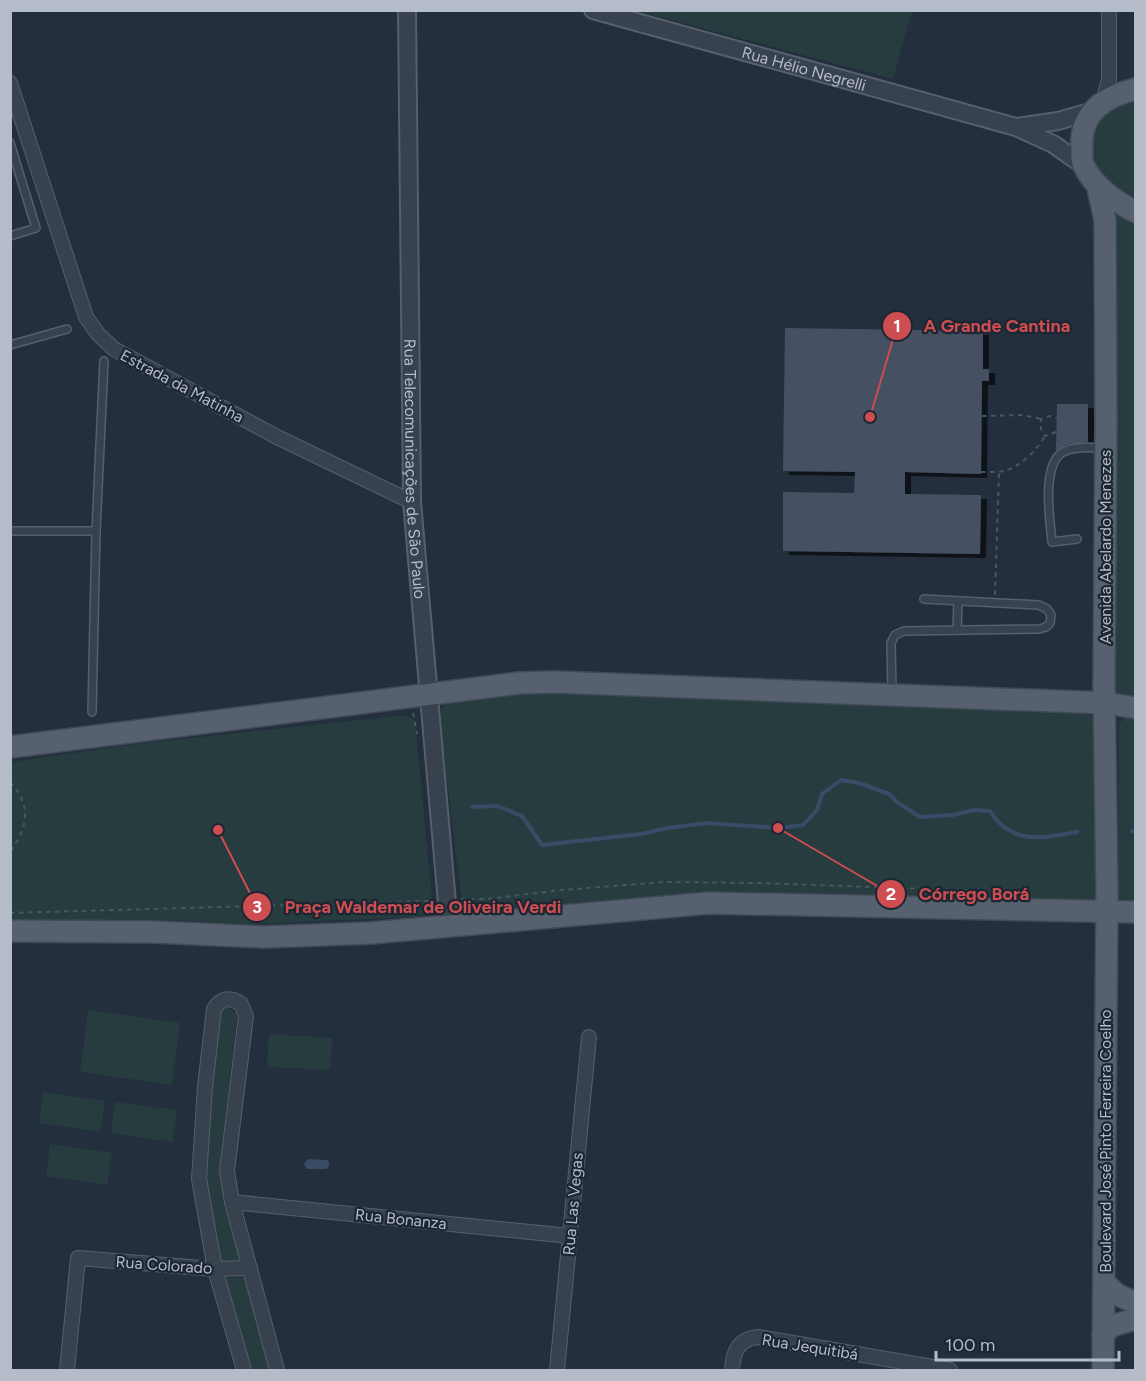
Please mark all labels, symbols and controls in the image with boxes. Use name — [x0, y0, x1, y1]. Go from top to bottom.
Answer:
street label: Rua Hélio Negrelli — [740, 42, 868, 95]
callout: A Grande Cantina — [882, 308, 1082, 344]
text: 1 — [893, 315, 901, 337]
text: A Grande Cantina — [924, 315, 1070, 337]
street label: Rua Telecomunicações de São Paulo — [401, 339, 430, 600]
street label: Estrada da Matinha — [117, 345, 247, 427]
street label: Avenida Abelardo Menezes — [1096, 450, 1115, 644]
callout: Córrego Borá — [876, 876, 1041, 912]
text: 2 — [886, 883, 896, 905]
text: Córrego Borá — [919, 883, 1029, 905]
callout: Praça Waldemar de Oliveira Verdi — [242, 889, 573, 925]
text: 3 — [252, 896, 262, 918]
text: Praça Waldemar de Oliveira Verdi — [285, 896, 561, 918]
street label: Boulevard José Pinto Ferreira Coelho — [1096, 1009, 1115, 1273]
street label: Rua Las Vegas — [559, 1152, 587, 1256]
street label: Rua Bonanza — [354, 1205, 448, 1233]
street label: Rua Colorado — [115, 1252, 213, 1278]
scale bar — [936, 1324, 1119, 1362]
street label: Rua Jequitibá — [761, 1330, 859, 1364]
text: 100 m — [945, 1334, 995, 1356]

